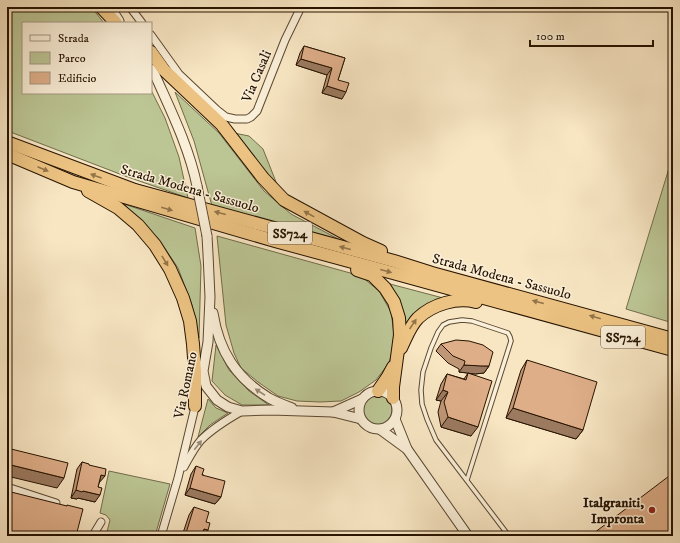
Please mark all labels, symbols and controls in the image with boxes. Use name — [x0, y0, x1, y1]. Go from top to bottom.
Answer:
legend — [22, 22, 152, 94]
scale bar — [530, 22, 653, 48]
text: 100 m — [536, 29, 565, 44]
text: Strada — [58, 31, 90, 46]
street label: Via Casali — [237, 47, 276, 106]
text: Parco — [58, 51, 86, 66]
text: Edificio — [58, 71, 97, 86]
street label: Strada Modena - Sassuolo — [118, 161, 261, 217]
one-way arrow — [37, 166, 49, 172]
one-way arrow — [89, 172, 101, 178]
one-way arrow — [161, 206, 173, 212]
one-way arrow — [214, 210, 226, 216]
one-way arrow — [303, 210, 315, 217]
road number: SS724 — [268, 222, 312, 244]
one-way arrow — [339, 245, 351, 251]
street label: Strada Modena - Sassuolo — [430, 250, 573, 304]
one-way arrow — [161, 256, 169, 266]
one-way arrow — [380, 268, 392, 274]
one-way arrow — [532, 298, 544, 304]
one-way arrow — [589, 314, 601, 320]
one-way arrow — [409, 319, 417, 330]
road number: SS724 — [601, 326, 645, 348]
street label: Via Romano — [170, 350, 202, 421]
one-way arrow — [255, 388, 265, 396]
one-way arrow — [194, 439, 202, 450]
place label: Italgraniti, Impronta — [583, 494, 645, 528]
marker: Italgraniti, Impronta — [647, 505, 657, 515]

